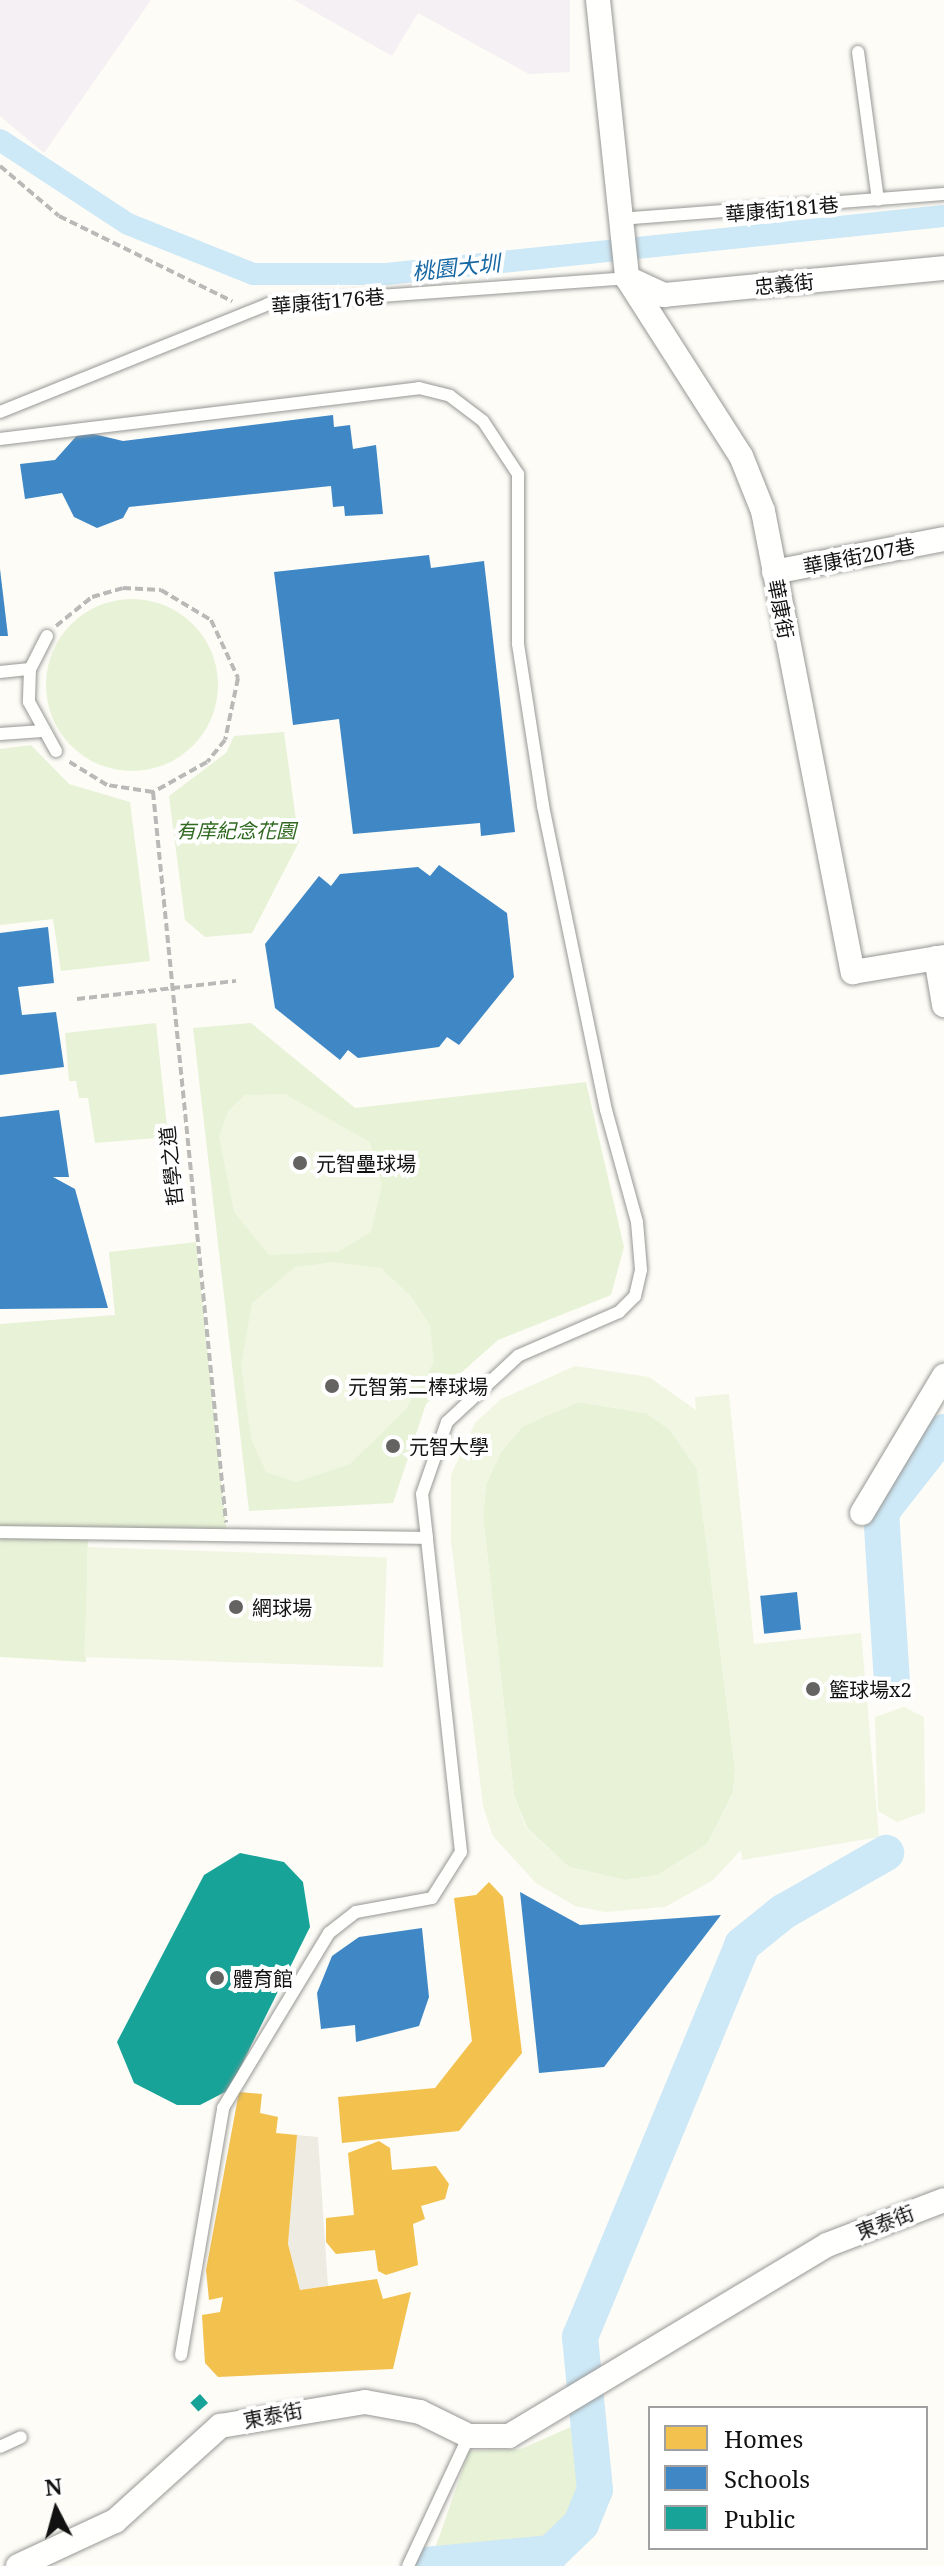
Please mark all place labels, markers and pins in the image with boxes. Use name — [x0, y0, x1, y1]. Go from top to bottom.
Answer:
place label: 元智壘球場 — [316, 1151, 416, 1175]
marker: 元智壘球場 — [291, 1154, 309, 1172]
place label: 元智第二棒球場 — [348, 1374, 488, 1398]
marker: 元智第二棒球場 — [323, 1377, 341, 1395]
place label: 元智大學 — [409, 1434, 489, 1458]
marker: 元智大學 — [384, 1437, 402, 1455]
place label: 網球場 — [252, 1595, 312, 1619]
marker: 網球場 — [227, 1598, 245, 1616]
place label: 籃球場x2 — [829, 1677, 912, 1701]
marker: 籃球場x2 — [804, 1680, 822, 1698]
place label: 體育館 — [233, 1966, 293, 1990]
marker: 體育館 — [208, 1969, 226, 1987]

